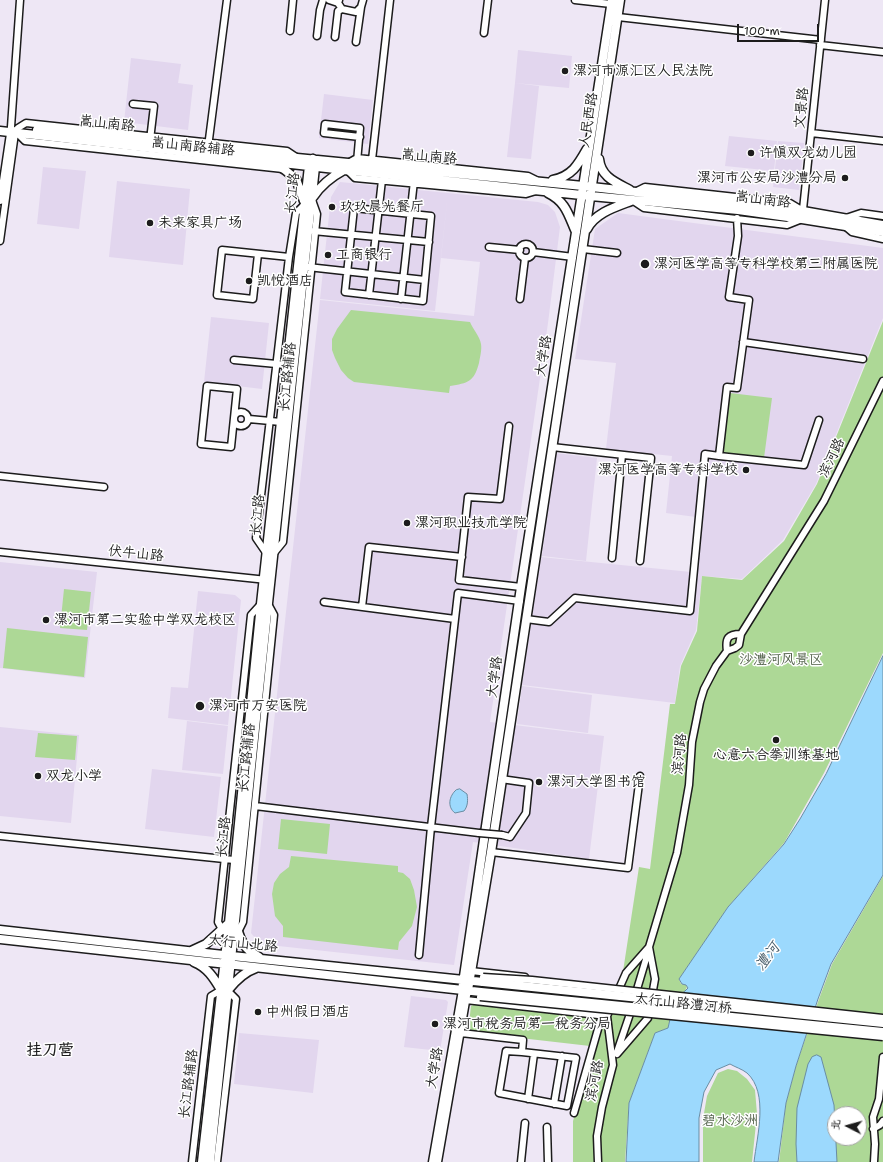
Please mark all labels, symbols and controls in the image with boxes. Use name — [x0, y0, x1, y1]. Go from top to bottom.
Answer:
scale bar — [739, 16, 821, 42]
text: 100 m — [744, 23, 780, 39]
place label: 漯河市源汇区人民法院 — [573, 63, 713, 79]
marker: 漯河市源汇区人民法院 — [560, 66, 570, 76]
street label: 文景路 — [791, 86, 813, 130]
street label: 人民西路 — [576, 91, 602, 149]
street label: 嵩山南路 — [78, 113, 136, 135]
street label: 嵩山南路辅路 — [150, 134, 236, 160]
place label: 许慎双龙幼儿园 — [759, 145, 857, 161]
street label: 嵩山南路 — [400, 146, 458, 168]
marker: 许慎双龙幼儿园 — [746, 148, 756, 158]
place label: 漯河市公安局沙澧分局 — [697, 170, 837, 186]
street label: 长江路 — [282, 171, 304, 215]
marker: 漯河市公安局沙澧分局 — [840, 173, 850, 183]
street label: 嵩山南路 — [734, 188, 792, 212]
place label: 玖玖晨光餐厅 — [340, 199, 424, 215]
marker: 玖玖晨光餐厅 — [327, 202, 337, 212]
place label: 未来家具广场 — [158, 215, 242, 231]
marker: 未来家具广场 — [145, 218, 155, 228]
place label: 工商银行 — [336, 247, 392, 263]
marker: 工商银行 — [323, 250, 333, 260]
place label: 漯河医学高等专科学校第三附属医院 — [654, 256, 878, 272]
marker: 漯河医学高等专科学校第三附属医院 — [639, 258, 651, 270]
place label: 凯悦酒店 — [257, 273, 313, 289]
marker: 凯悦酒店 — [244, 276, 254, 286]
street label: 大学路 — [532, 334, 556, 378]
street label: 长江路辅路 — [276, 341, 300, 413]
street label: 滨河路 — [815, 435, 849, 481]
place label: 漯河医学高等专科学校 — [598, 462, 738, 478]
marker: 漯河医学高等专科学校 — [741, 465, 751, 475]
street label: 长江路 — [247, 493, 269, 537]
place label: 漯河职业技术学院 — [415, 515, 527, 531]
marker: 漯河职业技术学院 — [402, 518, 412, 528]
street label: 伏牛山路 — [107, 543, 165, 565]
place label: 漯河市第二实验中学双龙校区 — [54, 612, 236, 628]
marker: 漯河市第二实验中学双龙校区 — [41, 615, 51, 625]
park label: 沙澧河风景区 — [739, 652, 823, 668]
street label: 大学路 — [484, 655, 506, 699]
place label: 漯河市万安医院 — [209, 698, 307, 714]
marker: 漯河市万安医院 — [194, 700, 206, 712]
street label: 长江路辅路 — [235, 722, 259, 794]
street label: 滨河路 — [669, 732, 691, 776]
marker: 心意六合拳训练基地 — [771, 735, 781, 745]
place label: 心意六合拳训练基地 — [713, 747, 839, 763]
place label: 双龙小学 — [46, 768, 102, 784]
marker: 双龙小学 — [33, 771, 43, 781]
place label: 漯河大学图书馆 — [547, 774, 645, 790]
marker: 漯河大学图书馆 — [534, 777, 544, 787]
street label: 长江路 — [213, 815, 235, 859]
street label: 太行山北路 — [207, 932, 279, 956]
water label: 澧河 — [752, 940, 784, 974]
street label: 太行山路澧河桥 — [633, 991, 733, 1017]
place label: 中州假日酒店 — [266, 1004, 350, 1020]
marker: 中州假日酒店 — [253, 1007, 263, 1017]
place label: 漯河市税务局第一税务分局 — [443, 1016, 611, 1032]
marker: 漯河市税务局第一税务分局 — [430, 1019, 440, 1029]
district label: 挂刀营 — [26, 1041, 74, 1061]
street label: 大学路 — [423, 1046, 447, 1090]
street label: 长江路辅路 — [176, 1048, 202, 1120]
street label: 滨河路 — [583, 1059, 607, 1103]
north arrow — [827, 1106, 867, 1146]
park label: 碧水沙洲 — [702, 1113, 758, 1129]
text: 北 — [828, 1119, 844, 1131]

